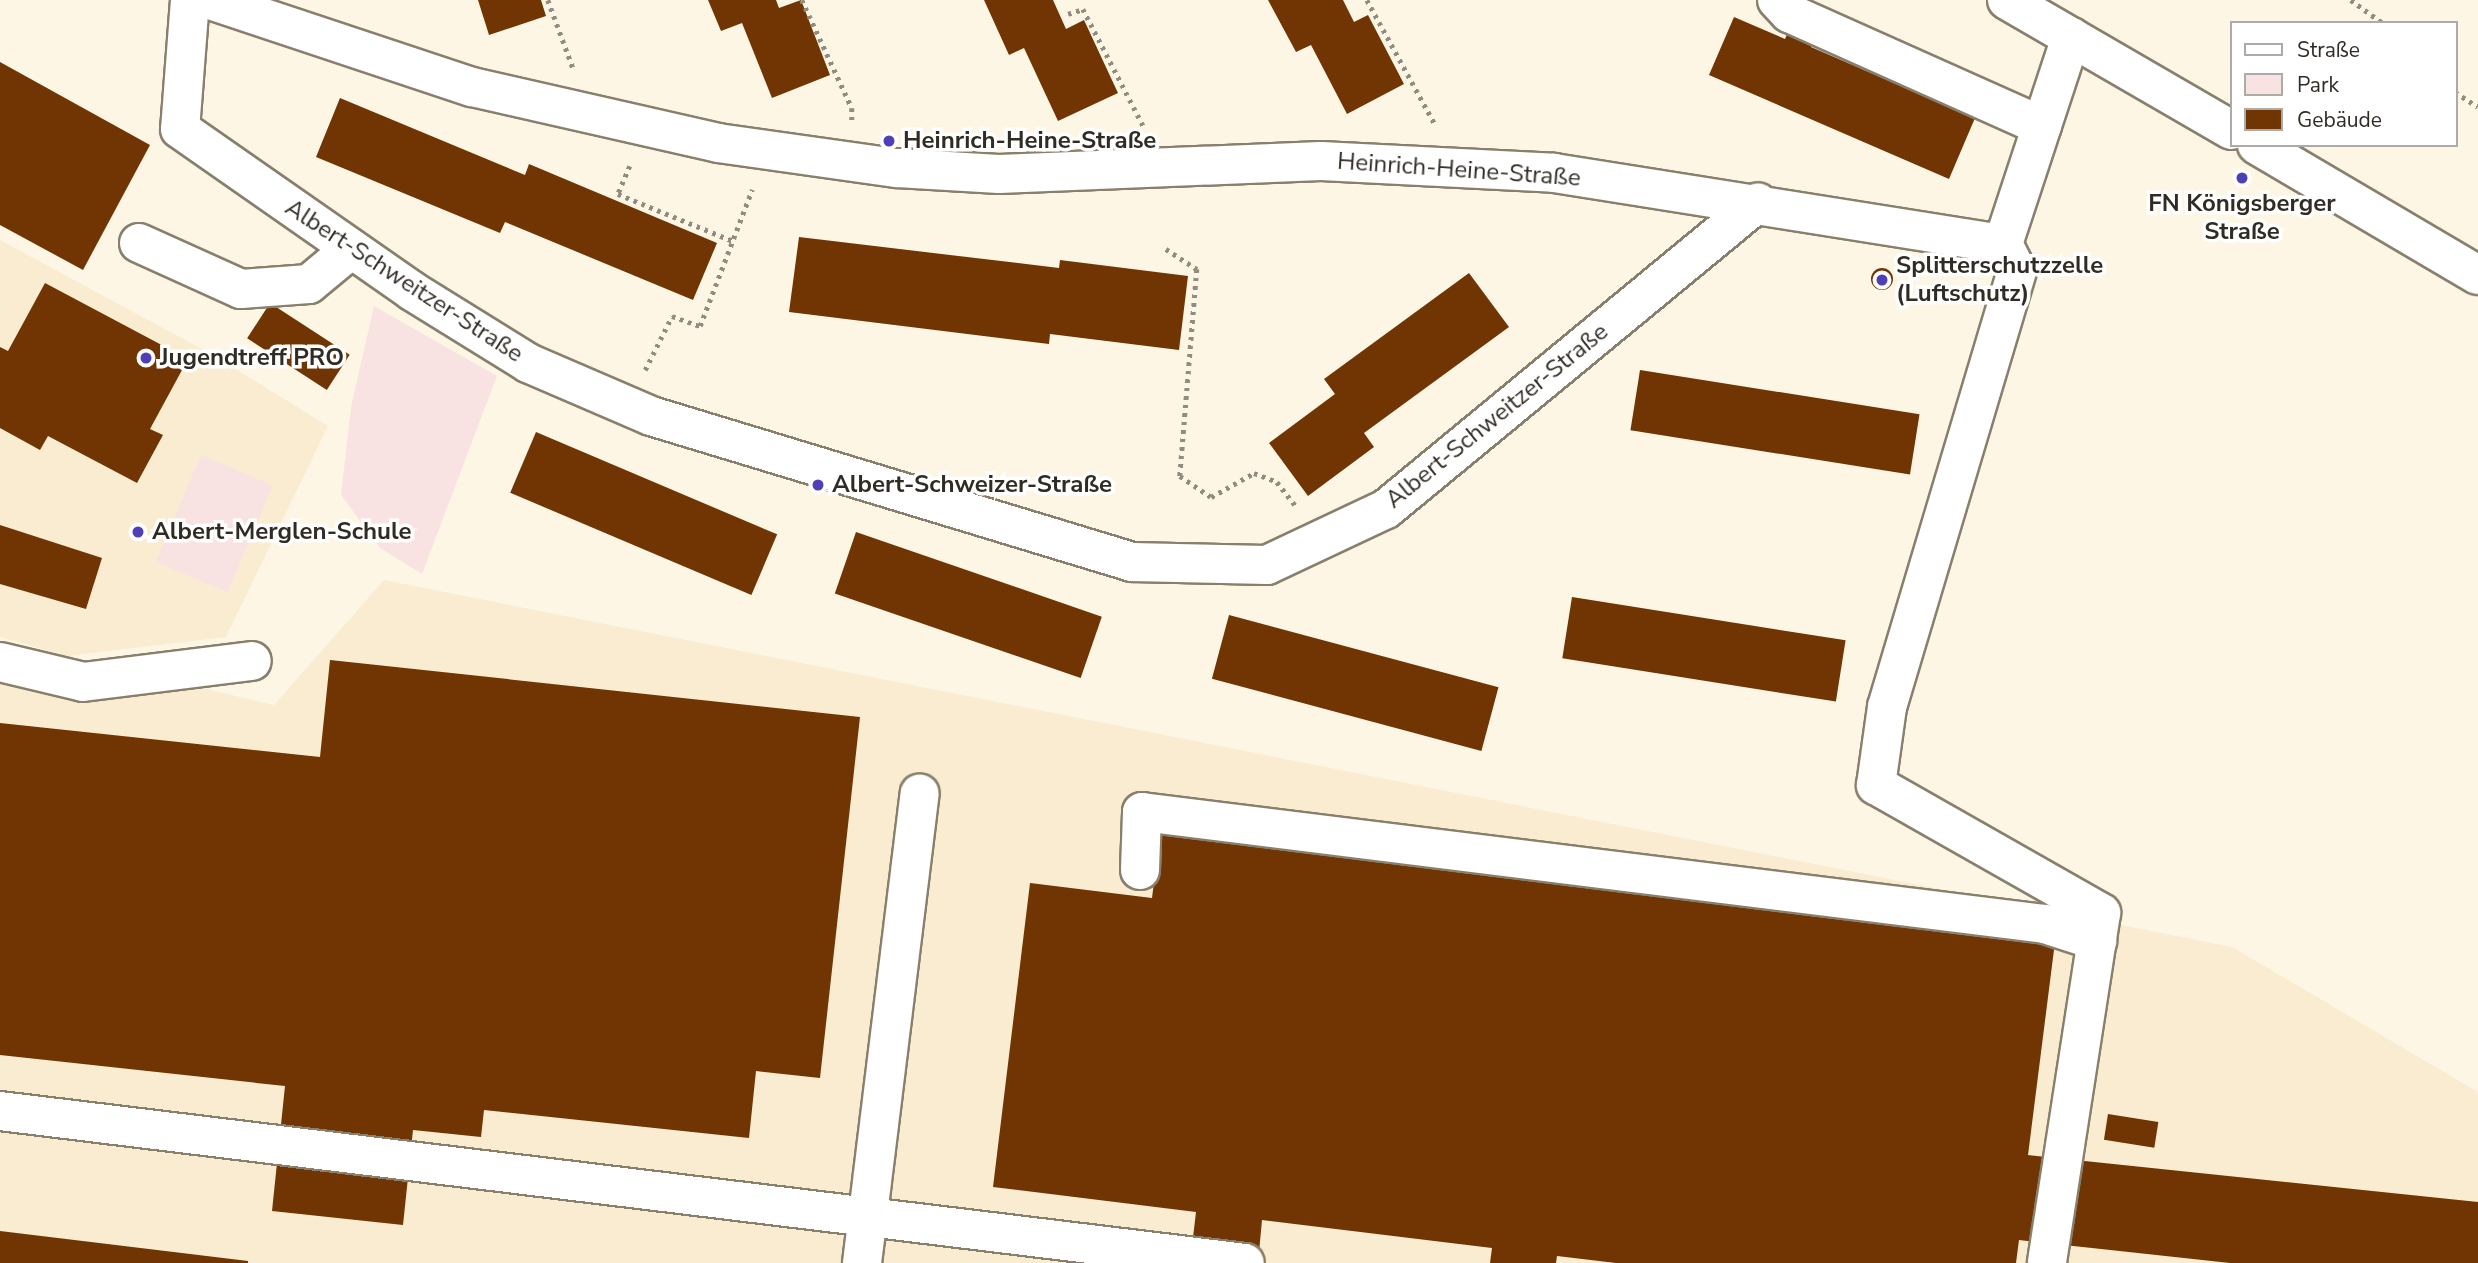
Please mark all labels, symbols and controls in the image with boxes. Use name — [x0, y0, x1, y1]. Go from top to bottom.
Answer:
legend — [2230, 21, 2457, 147]
text: Straße — [2297, 36, 2360, 64]
text: Park — [2297, 71, 2339, 99]
text: Gebäude — [2297, 106, 2382, 134]
place label: Heinrich-Heine-Straße — [903, 127, 1156, 155]
marker: Heinrich-Heine-Straße — [881, 133, 897, 149]
street label: Heinrich-Heine-Straße — [1336, 147, 1582, 193]
marker: FN Königsberger Straße — [2234, 170, 2250, 186]
place label: FN Königsberger Straße — [2148, 190, 2336, 246]
street label: Albert-Schweitzer-Straße — [280, 193, 528, 369]
place label: Splitterschutzzelle (Luftschutz) — [1896, 252, 2103, 308]
marker: Splitterschutzzelle (Luftschutz) — [1874, 272, 1890, 288]
street label: Albert-Schweitzer-Straße — [1380, 317, 1614, 515]
place label: Jugendtreff PRO — [160, 344, 344, 372]
marker: Jugendtreff PRO — [138, 350, 154, 366]
place label: Albert-Schweizer-Straße — [832, 471, 1112, 499]
marker: Albert-Schweizer-Straße — [810, 477, 826, 493]
place label: Albert-Merglen-Schule — [152, 518, 412, 546]
marker: Albert-Merglen-Schule — [130, 524, 146, 540]

